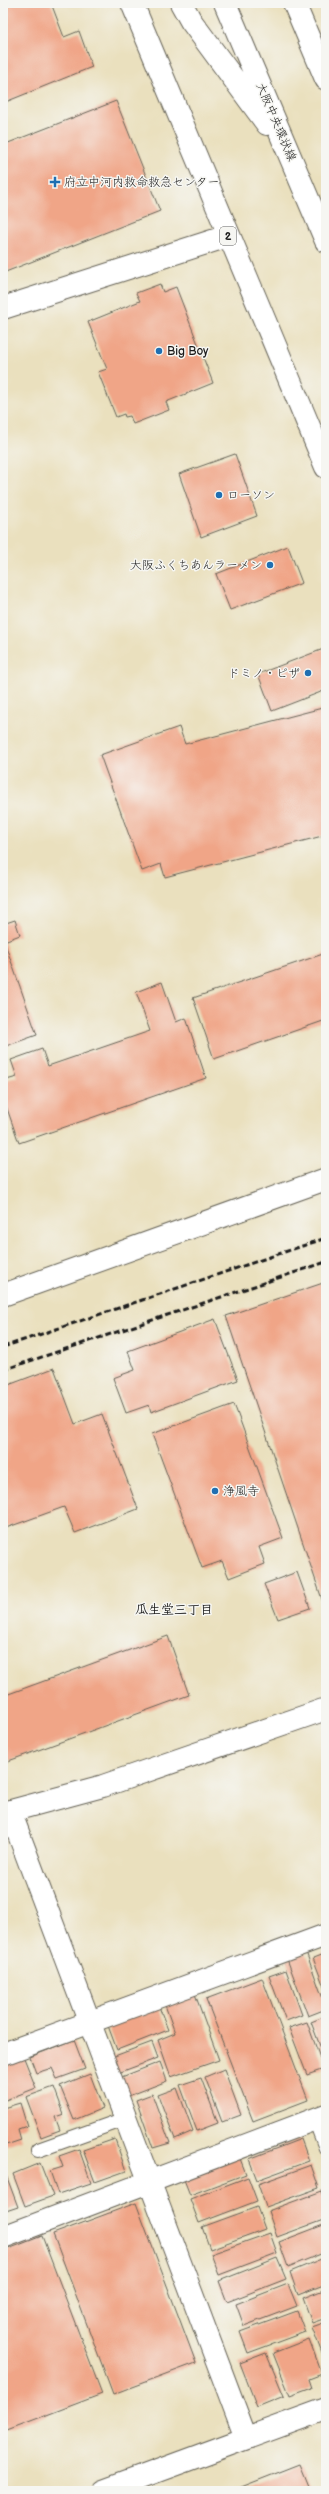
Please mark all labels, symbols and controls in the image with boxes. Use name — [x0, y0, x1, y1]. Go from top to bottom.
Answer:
street label: 大阪中央環状線 — [253, 80, 299, 164]
place label: 府立中河内救命救急センター — [64, 175, 220, 190]
marker: 府立中河内救命救急センター — [49, 176, 61, 188]
road number: 2 — [220, 227, 236, 245]
place label: Big Boy — [167, 344, 209, 359]
marker: Big Boy — [154, 346, 164, 356]
place label: ローソン — [227, 488, 275, 503]
marker: ローソン — [214, 490, 224, 500]
place label: 大阪ふくちあんラーメン — [130, 558, 262, 573]
marker: 大阪ふくちあんラーメン — [265, 560, 275, 570]
place label: ドミノ・ピザ — [228, 666, 300, 681]
marker: ドミノ・ピザ — [303, 668, 313, 678]
place label: 浄風寺 — [223, 1484, 259, 1499]
marker: 浄風寺 — [210, 1486, 220, 1496]
district label: 瓜生堂三丁目 — [135, 1602, 213, 1618]

